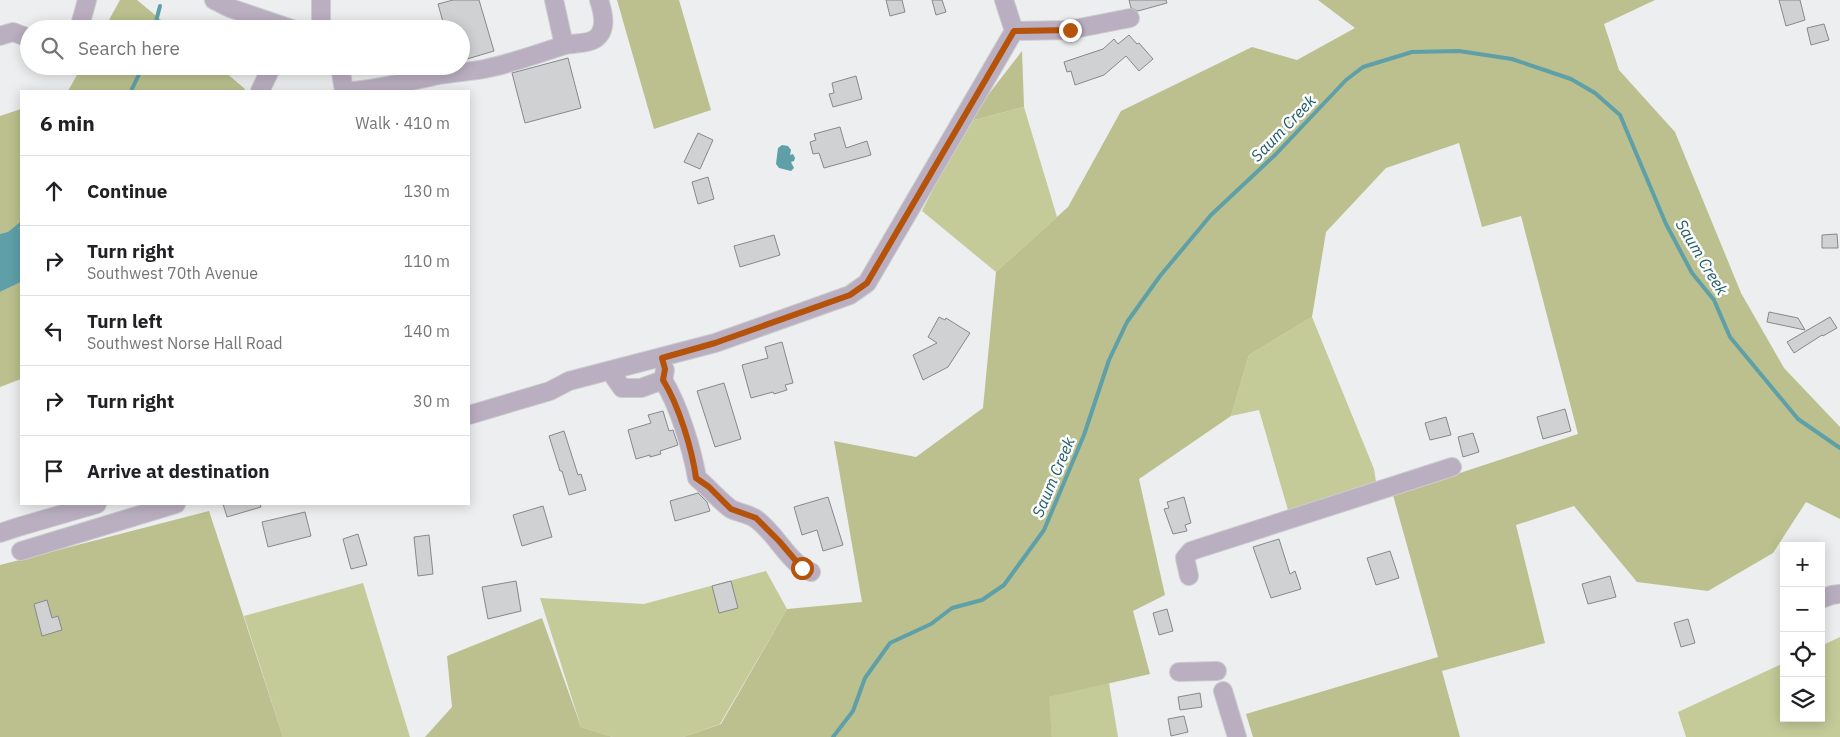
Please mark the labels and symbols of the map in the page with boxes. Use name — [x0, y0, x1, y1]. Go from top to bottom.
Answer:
route end — [1059, 19, 1082, 42]
water label: Saum Creek — [1246, 90, 1320, 165]
water label: Saum Creek — [1672, 215, 1733, 299]
water label: Saum Creek — [1027, 433, 1079, 520]
route start — [791, 557, 814, 580]

